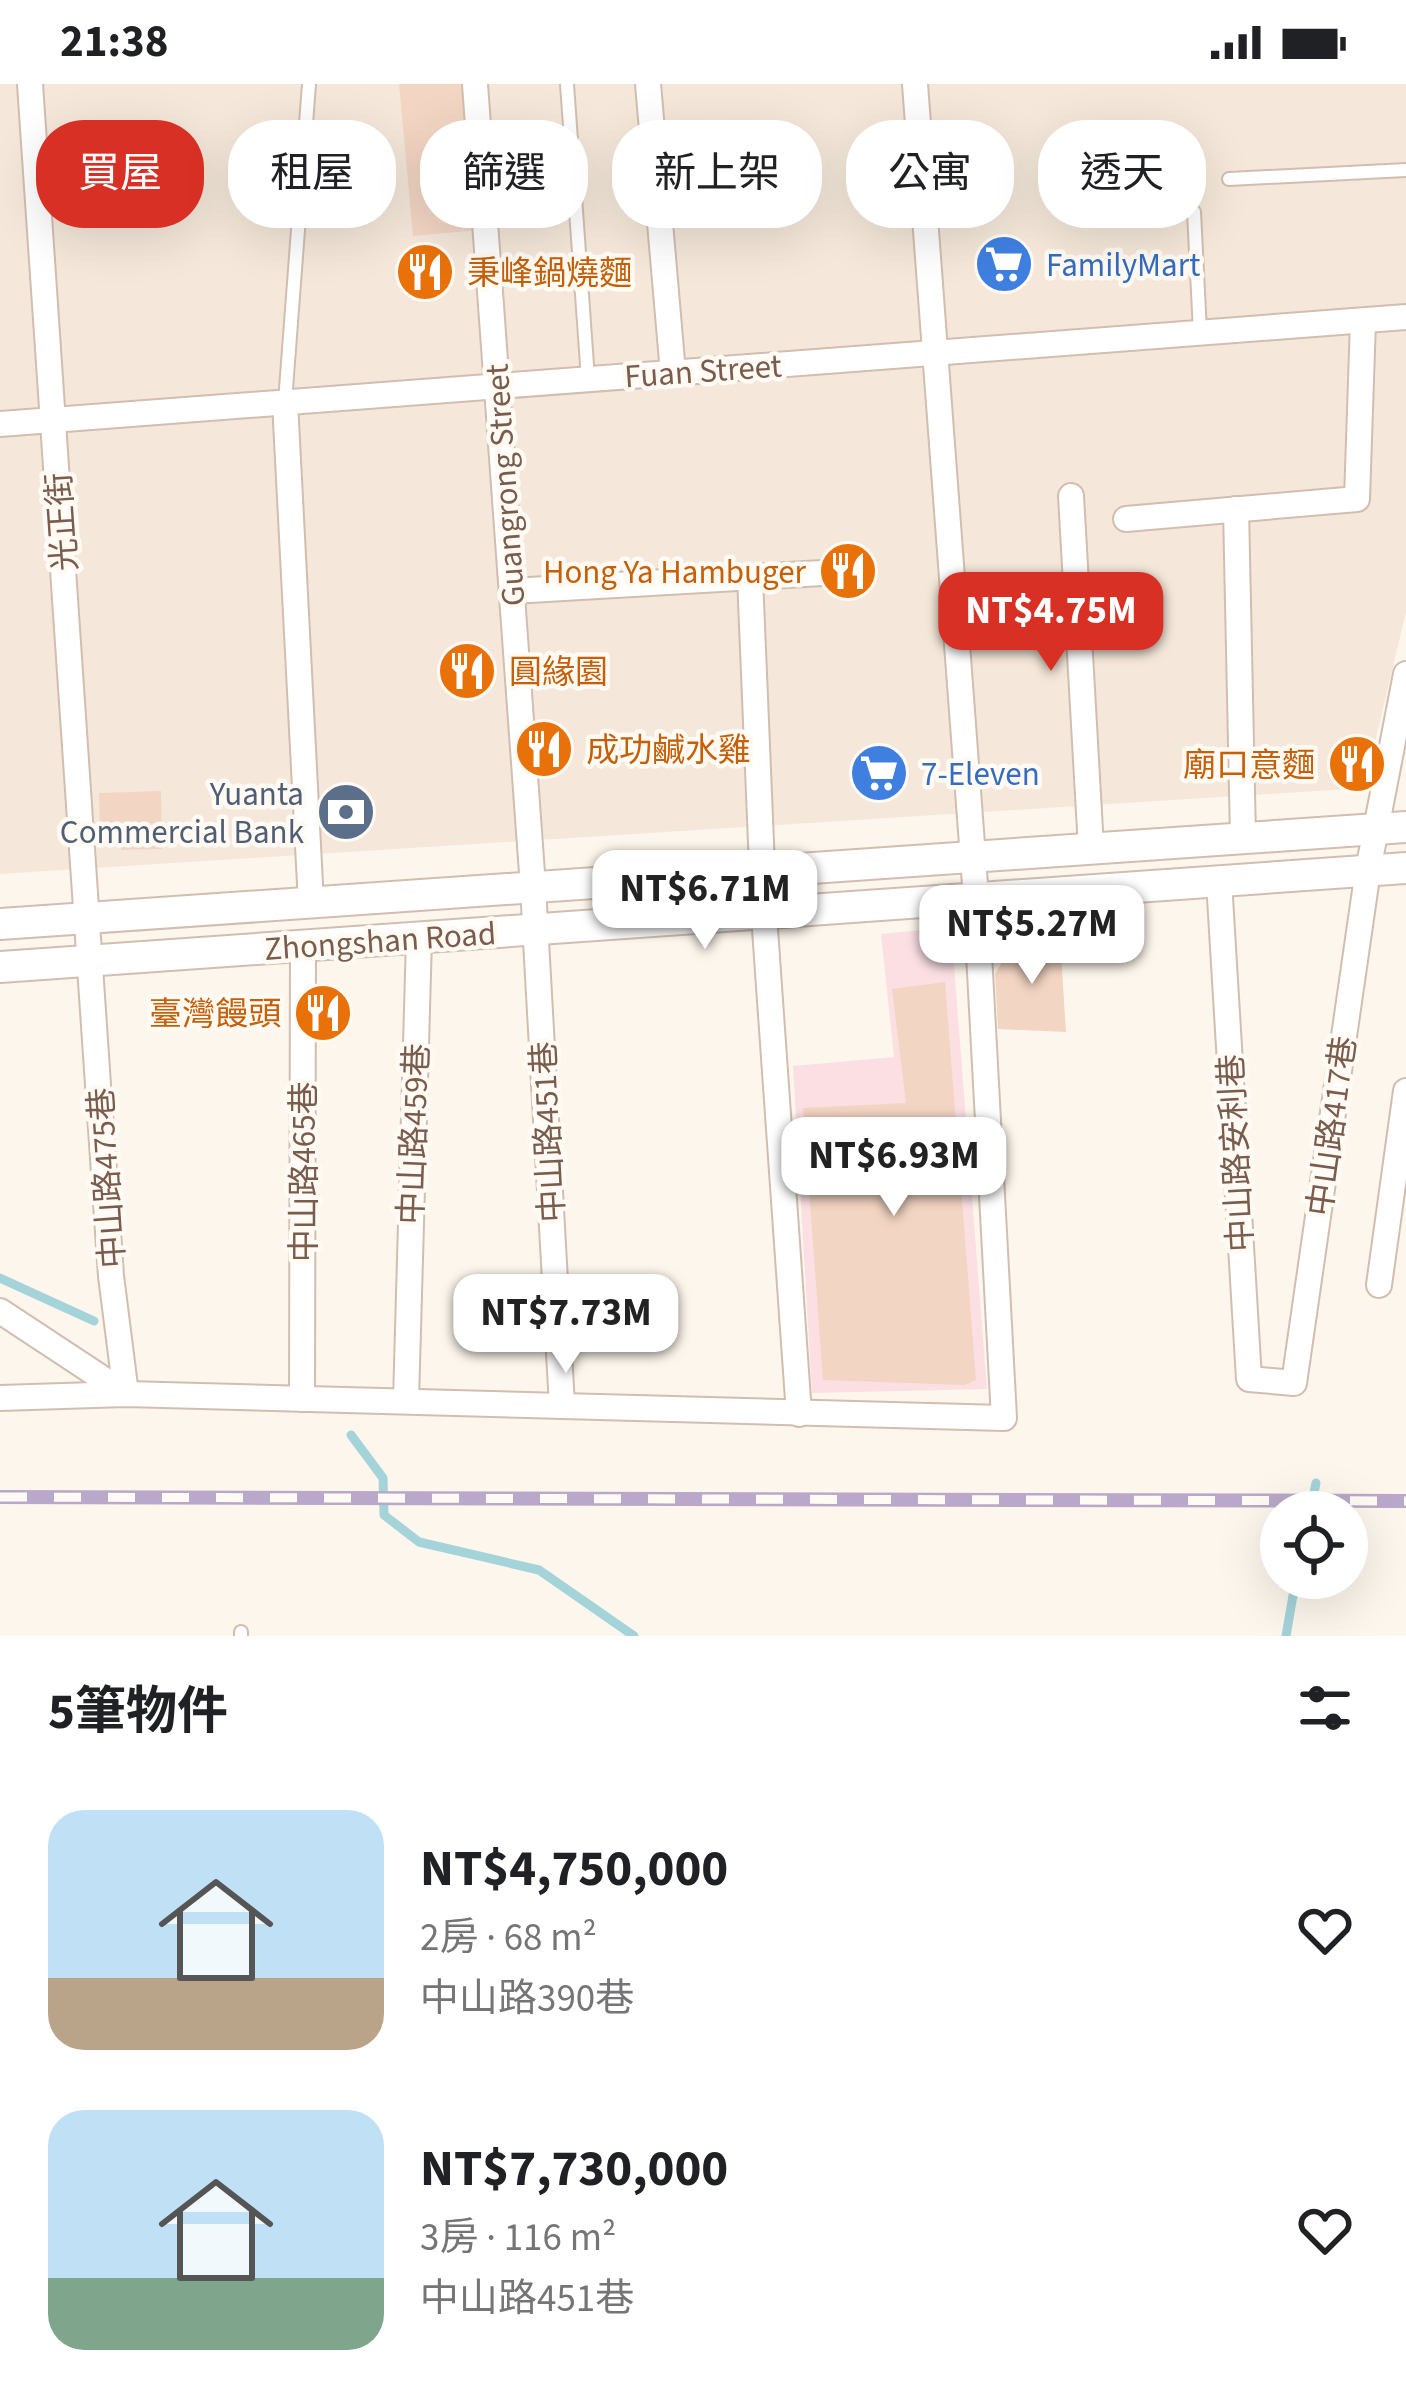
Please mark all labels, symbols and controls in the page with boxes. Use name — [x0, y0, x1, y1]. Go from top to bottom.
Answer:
text: 21:38 — [60, 10, 169, 74]
chip: 買屋 — [36, 120, 204, 228]
chip: 租屋 — [228, 120, 396, 228]
chip: 篩選 — [420, 120, 588, 228]
chip: 新上架 — [612, 120, 822, 228]
chip: 公寓 — [846, 120, 1014, 228]
chip: 透天 — [1038, 120, 1206, 228]
supermarket icon: FamilyMart — [973, 233, 1035, 295]
restaurant icon: 秉峰鍋燒麵 — [394, 241, 456, 303]
place label: FamilyMart — [1046, 242, 1200, 289]
place label: 秉峰鍋燒麵 — [467, 250, 632, 297]
street label: Fuan Street — [623, 343, 783, 400]
street label: Guangrong Street — [474, 362, 537, 608]
street label: 光正街 — [36, 471, 89, 573]
restaurant icon: Hong Ya Hambuger — [817, 540, 879, 602]
place label: Hong Ya Hambuger — [543, 549, 807, 596]
pin: NT$4.75M — [927, 572, 1175, 674]
text: NT$4.75M — [965, 583, 1137, 639]
restaurant icon: 圓緣園 — [436, 640, 498, 702]
place label: 圓緣園 — [509, 649, 608, 696]
restaurant icon: 成功鹹水雞 — [513, 718, 575, 780]
place label: 成功鹹水雞 — [586, 727, 751, 774]
restaurant icon: 廟口意麵 — [1326, 733, 1388, 795]
supermarket icon: 7-Eleven — [848, 742, 910, 804]
place label: 廟口意麵 — [1183, 742, 1315, 789]
place label: 7-Eleven — [921, 751, 1040, 798]
place label: Yuanta Commercial Bank — [60, 771, 305, 856]
bank icon: Yuanta Commercial Bank — [315, 781, 377, 843]
pin: NT$6.71M — [581, 850, 829, 952]
text: NT$6.71M — [619, 861, 791, 917]
pin: NT$5.27M — [908, 885, 1156, 987]
text: NT$5.27M — [946, 896, 1118, 952]
street label: Zhongshan Road — [263, 910, 498, 973]
restaurant icon: 臺灣饅頭 — [292, 982, 354, 1044]
place label: 臺灣饅頭 — [149, 991, 281, 1038]
street label: 中山路417巷 — [1297, 1033, 1368, 1219]
street label: 中山路451巷 — [520, 1040, 577, 1224]
street label: 中山路459巷 — [388, 1043, 441, 1225]
street label: 中山路安利巷 — [1208, 1053, 1265, 1253]
street label: 中山路465巷 — [281, 1081, 328, 1263]
street label: 中山路475巷 — [78, 1086, 137, 1270]
pin: NT$6.93M — [770, 1117, 1018, 1219]
text: NT$6.93M — [808, 1128, 980, 1184]
pin: NT$7.73M — [442, 1274, 690, 1376]
text: NT$7.73M — [480, 1285, 652, 1341]
map controls — [1260, 1491, 1368, 1599]
button: locate — [1260, 1491, 1368, 1599]
icon: filters — [1292, 1675, 1358, 1741]
text: 5筆物件 — [48, 1676, 228, 1748]
text: NT$4,750,000 — [420, 1833, 728, 1905]
icon: home — [144, 1858, 288, 2002]
icon: heart — [1292, 1897, 1358, 1963]
text: 2房 · 68 m² — [420, 1910, 597, 1966]
text: 中山路390巷 — [420, 1971, 634, 2027]
text: NT$7,730,000 — [420, 2133, 728, 2205]
icon: home — [144, 2158, 288, 2302]
icon: heart — [1292, 2197, 1358, 2263]
text: 3房 · 116 m² — [420, 2210, 616, 2266]
text: 中山路451巷 — [420, 2271, 634, 2327]

